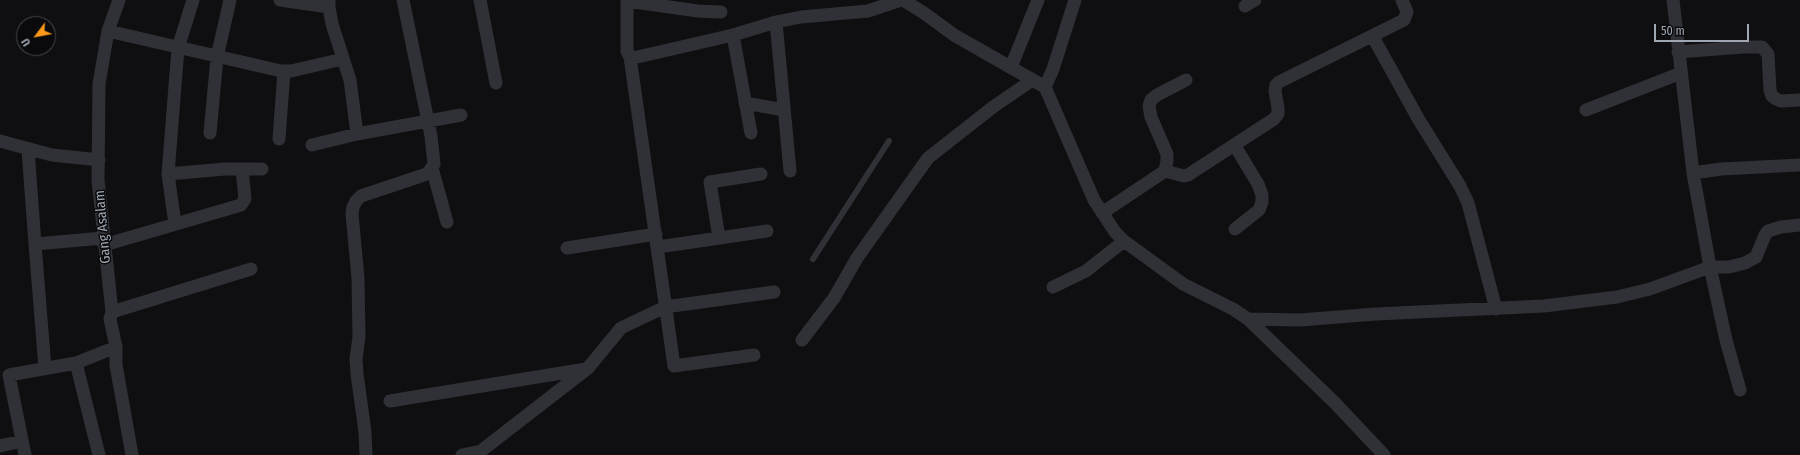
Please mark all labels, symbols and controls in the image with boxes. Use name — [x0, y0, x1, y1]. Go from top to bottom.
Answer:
north arrow — [16, 16, 56, 56]
scale bar — [1656, 16, 1751, 42]
text: 50 m — [1661, 24, 1685, 38]
text: U — [19, 36, 33, 48]
street label: Gang Asalam — [91, 190, 115, 264]

